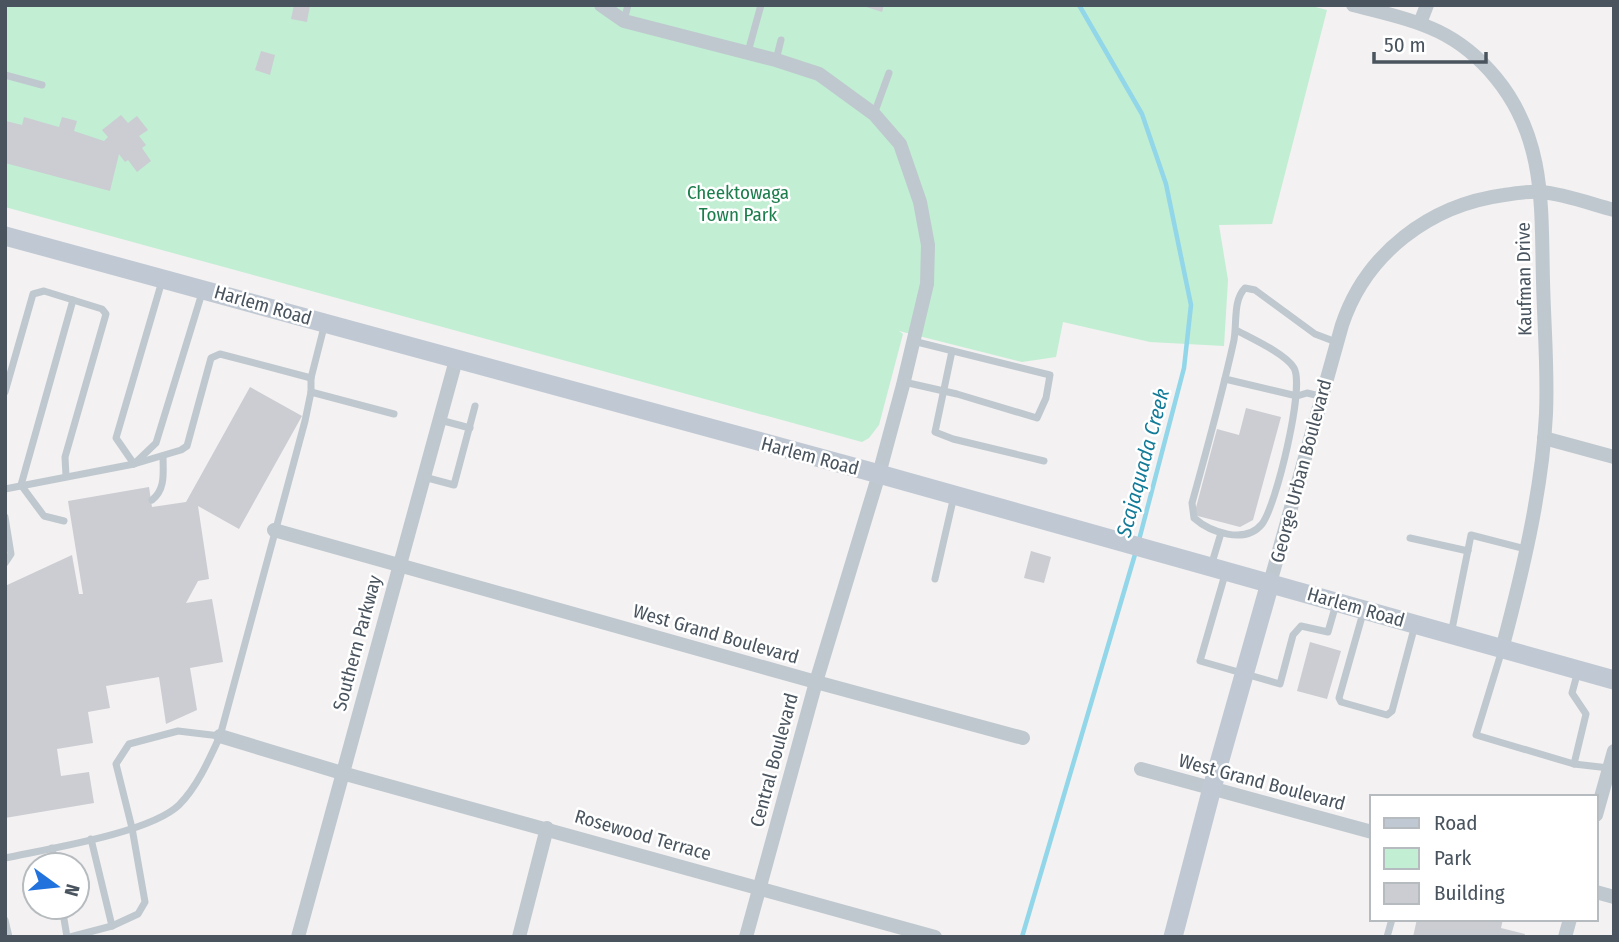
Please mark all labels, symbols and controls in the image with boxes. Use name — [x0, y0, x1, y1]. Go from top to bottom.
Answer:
scale bar — [1374, 21, 1486, 65]
text: 50 m — [1384, 32, 1426, 58]
park label: Cheektowaga Town Park — [687, 181, 789, 226]
street label: Kaufman Drive — [1512, 222, 1536, 336]
street label: Harlem Road — [212, 280, 314, 330]
street label: George Urban Boulevard — [1265, 377, 1337, 565]
water label: Scajaquada Creek — [1110, 386, 1175, 541]
street label: Harlem Road — [759, 432, 861, 480]
street label: Southern Parkway — [328, 572, 386, 713]
street label: Harlem Road — [1305, 582, 1407, 632]
street label: West Grand Boulevard — [630, 599, 802, 669]
street label: Central Boulevard — [745, 690, 803, 830]
street label: West Grand Boulevard — [1176, 749, 1348, 815]
legend — [1370, 795, 1598, 921]
street label: Rosewood Terrace — [572, 805, 714, 865]
text: Road — [1434, 810, 1478, 836]
text: Park — [1434, 845, 1472, 871]
north arrow — [21, 851, 91, 921]
text: Building — [1434, 880, 1505, 906]
text: N — [59, 882, 85, 899]

